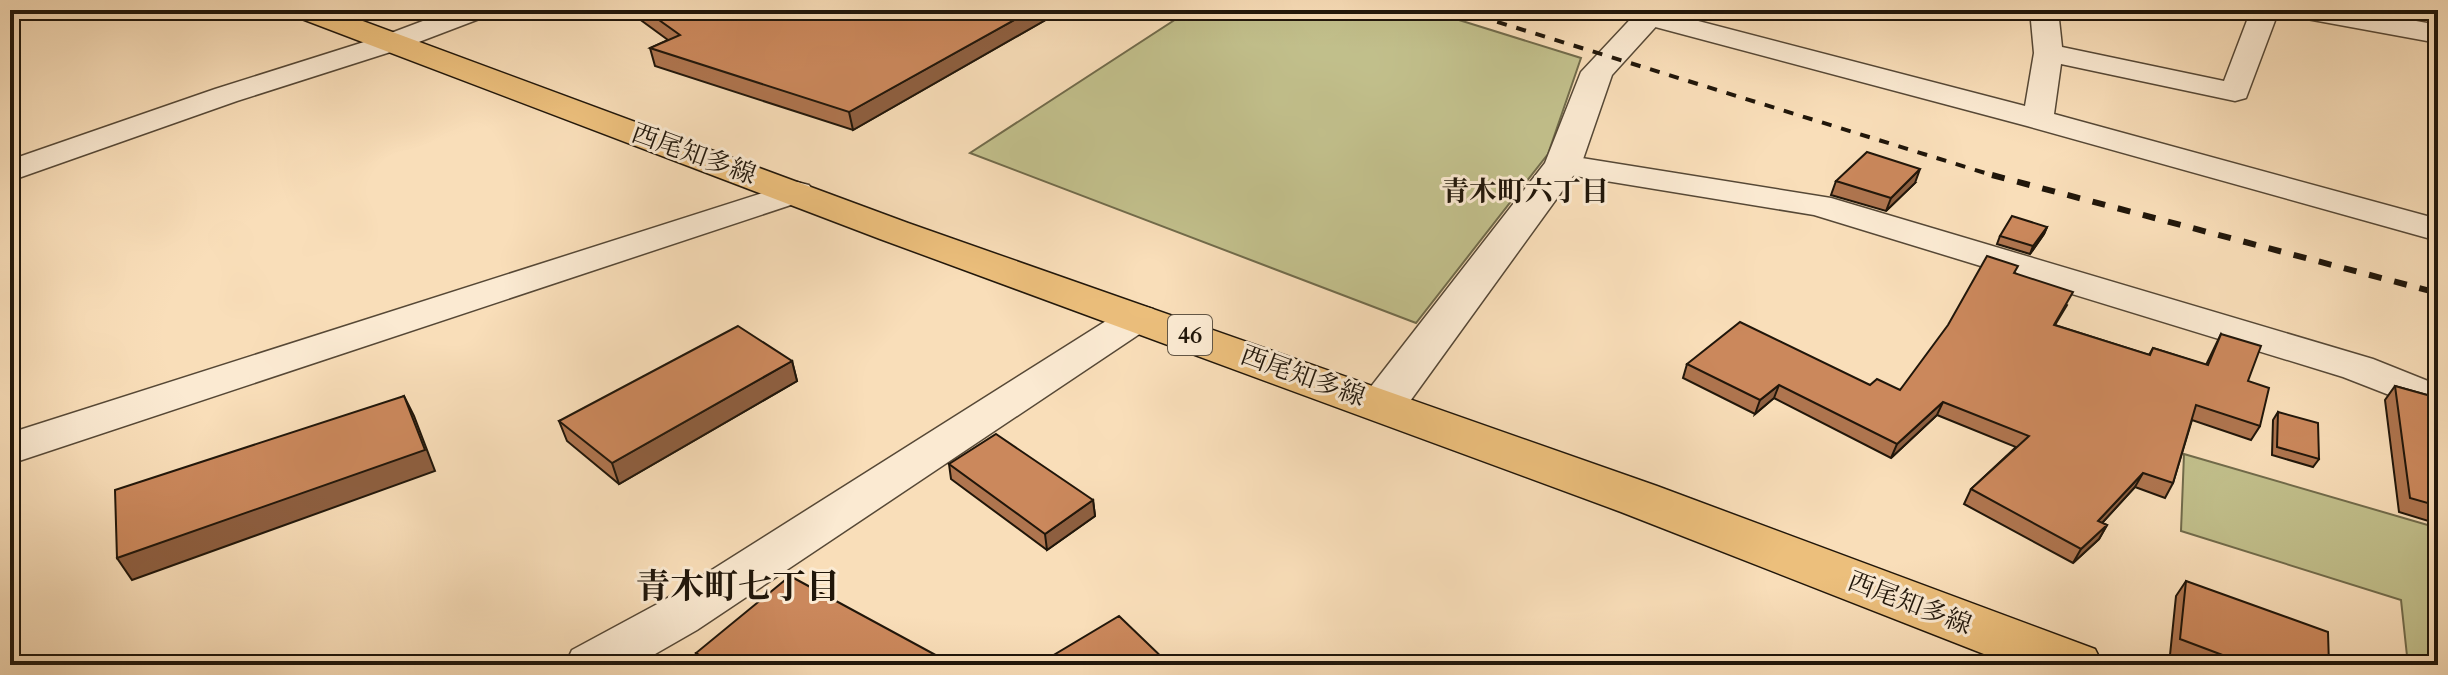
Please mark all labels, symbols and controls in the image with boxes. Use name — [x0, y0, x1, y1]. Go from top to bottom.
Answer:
street label: 西尾知多線 — [627, 115, 761, 193]
district label: 青木町六丁目 — [1441, 173, 1609, 211]
road number: 46 — [1168, 315, 1212, 355]
street label: 西尾知多線 — [1236, 337, 1370, 415]
street label: 西尾知多線 — [1843, 563, 1977, 643]
district label: 青木町七丁目 — [636, 564, 840, 610]

